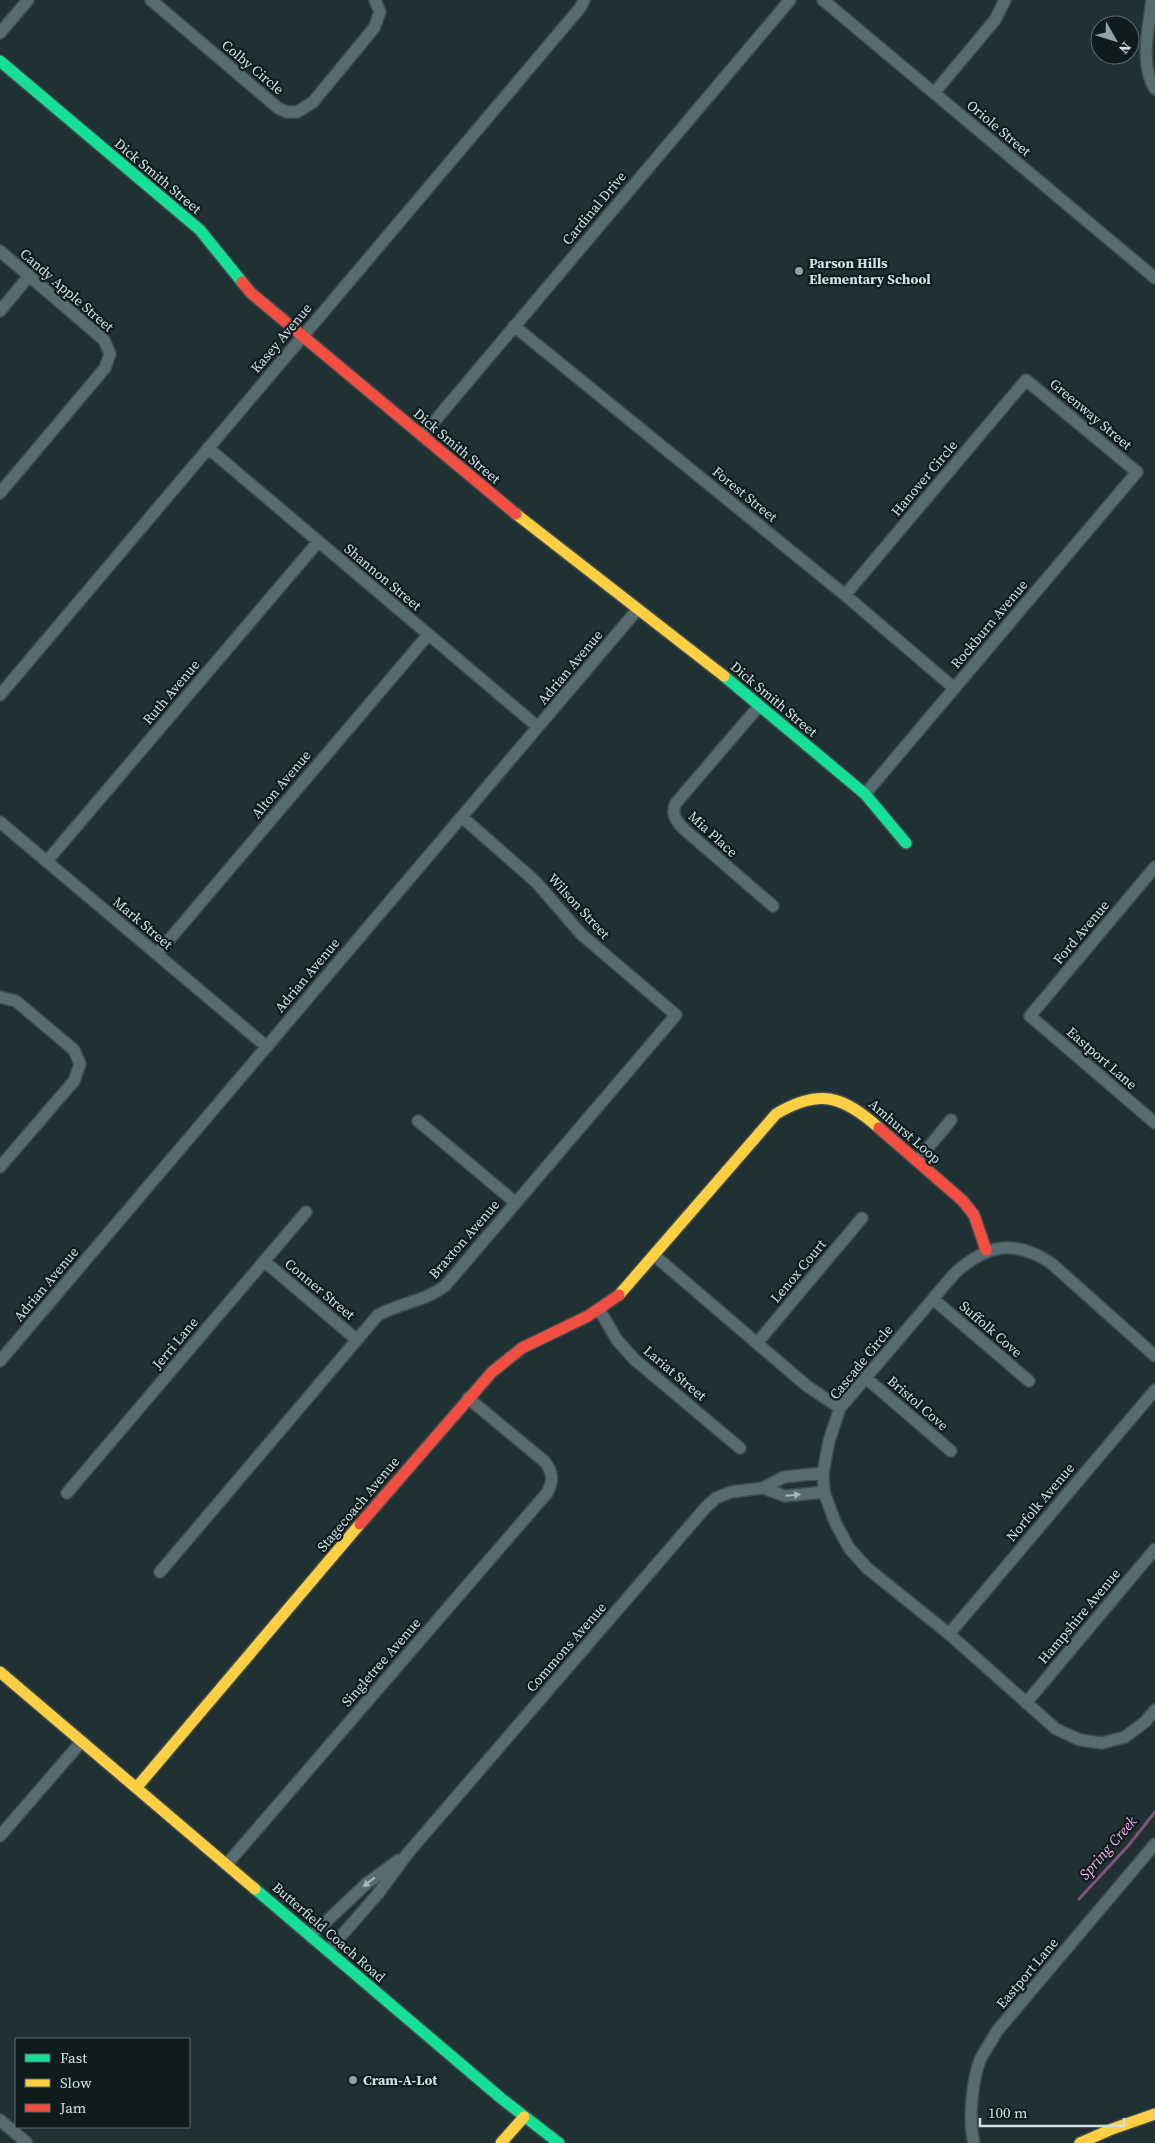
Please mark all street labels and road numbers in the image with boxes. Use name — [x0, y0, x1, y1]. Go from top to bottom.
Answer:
street label: Colby Circle — [218, 35, 288, 99]
street label: Oriole Street — [963, 95, 1036, 161]
street label: Dick Smith Street — [110, 134, 206, 219]
street label: Cardinal Drive — [557, 167, 631, 249]
street label: Candy Apple Street — [16, 244, 119, 337]
street label: Kasey Avenue — [246, 299, 316, 377]
street label: Greenway Street — [1046, 374, 1137, 455]
street label: Dick Smith Street — [409, 404, 505, 489]
street label: Hanover Circle — [886, 436, 962, 520]
street label: Forest Street — [708, 462, 782, 527]
street label: Shannon Street — [340, 539, 426, 616]
street label: Rockburn Avenue — [946, 575, 1032, 673]
street label: Adrian Avenue — [533, 625, 607, 709]
street label: Ruth Avenue — [138, 655, 204, 729]
street label: Dick Smith Street — [726, 657, 822, 742]
street label: Alton Avenue — [247, 746, 315, 822]
street label: Mia Place — [684, 806, 742, 862]
street label: Wilson Street — [543, 869, 615, 944]
street label: Mark Street — [109, 892, 177, 954]
street label: Ford Avenue — [1048, 896, 1114, 968]
street label: Adrian Avenue — [270, 933, 344, 1017]
street label: Eastport Lane — [1063, 1022, 1141, 1094]
street label: Amhurst Loop — [865, 1094, 945, 1168]
street label: Braxton Avenue — [424, 1195, 504, 1283]
street label: Lenox Court — [766, 1235, 831, 1307]
street label: Adrian Avenue — [9, 1242, 83, 1326]
street label: Conner Street — [281, 1254, 360, 1325]
street label: Suffolk Cove — [955, 1296, 1027, 1362]
street label: Jerri Lane — [147, 1313, 203, 1374]
street label: Cascade Circle — [825, 1320, 897, 1404]
street label: Lariat Street — [639, 1341, 711, 1406]
street label: Bristol Cove — [883, 1371, 953, 1435]
street label: Stagecoach Avenue — [312, 1452, 404, 1556]
street label: Norfolk Avenue — [1001, 1458, 1079, 1546]
street label: Hampshire Avenue — [1033, 1564, 1125, 1668]
street label: Commons Avenue — [521, 1598, 611, 1696]
street label: Singletree Avenue — [337, 1613, 425, 1711]
street label: Butterfield Coach Road — [268, 1877, 390, 1987]
street label: Eastport Lane — [991, 1933, 1063, 2013]

